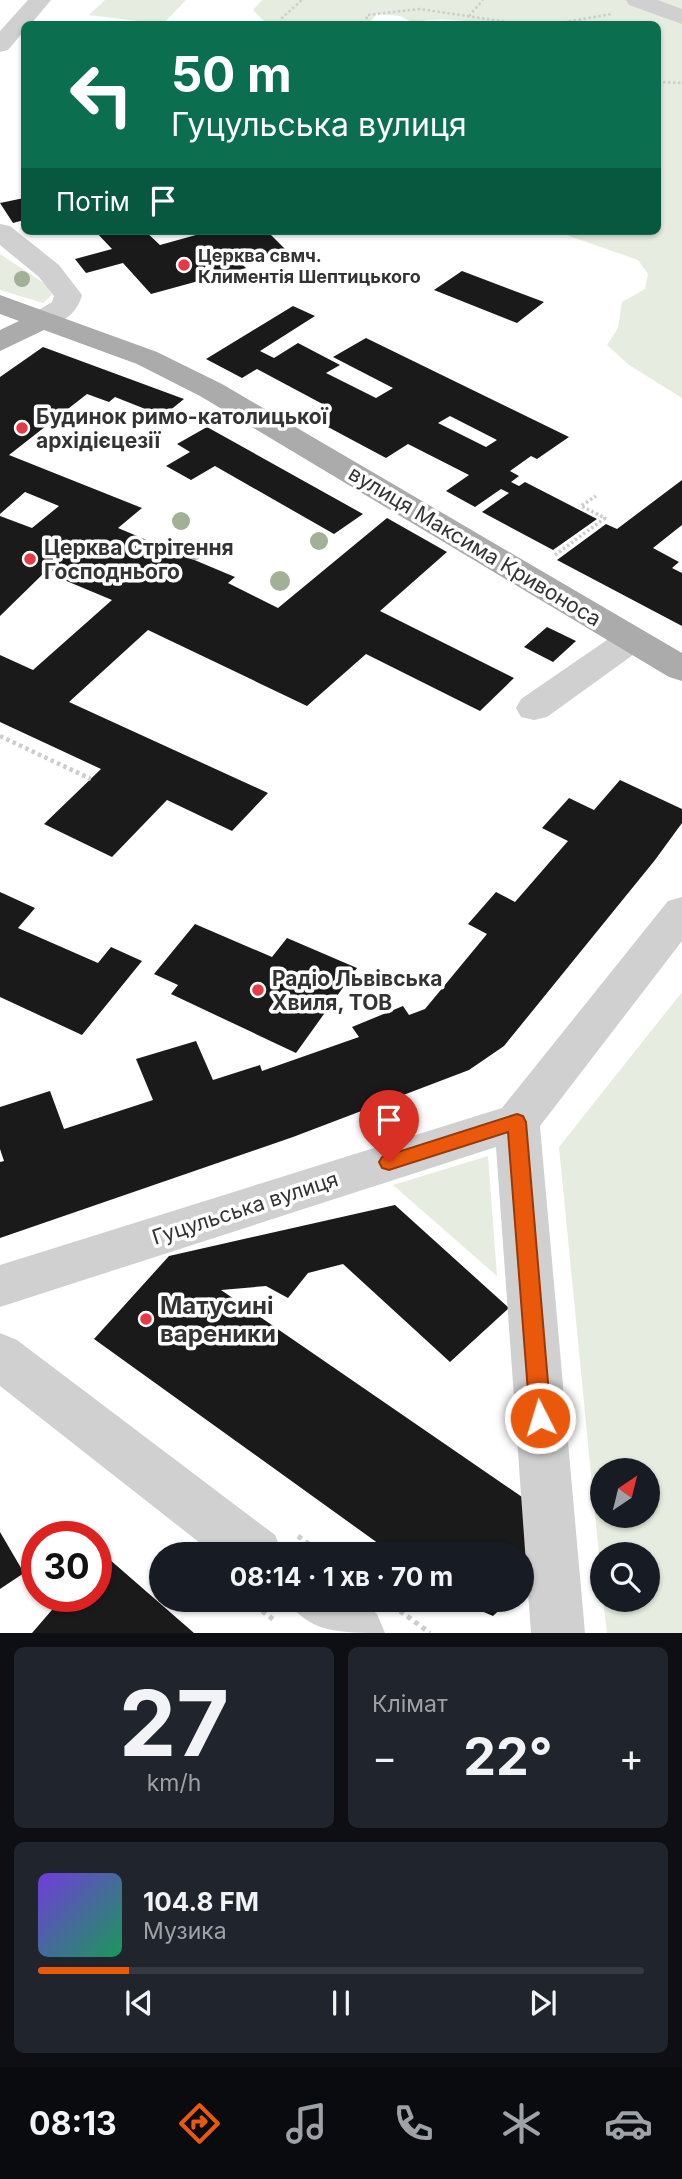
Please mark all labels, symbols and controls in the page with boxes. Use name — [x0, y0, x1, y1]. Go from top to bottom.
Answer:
text: 50 m — [171, 45, 292, 104]
icon: left — [56, 49, 147, 140]
text: Гуцульська вулиця — [171, 105, 467, 144]
icon: arrive — [144, 182, 182, 220]
text: Потім — [56, 186, 130, 217]
place label: Церква свмч. Климентія Шептицького — [198, 245, 421, 287]
marker: Церква свмч. Климентія Шептицького — [176, 257, 192, 273]
place label: Будинок римо-католицької архідієцезії — [36, 404, 329, 453]
marker: Будинок римо-католицької архідієцезії — [14, 420, 30, 436]
street label: вулиця Максима Кривоноса — [344, 461, 606, 631]
place label: Церква Стрітення Господнього — [44, 535, 234, 584]
marker: Церква Стрітення Господнього — [22, 551, 38, 567]
place label: Радіо Львівська Хвиля, ТОВ — [272, 966, 442, 1015]
marker: Радіо Львівська Хвиля, ТОВ — [250, 982, 266, 998]
pin — [359, 1090, 419, 1162]
icon: arrive — [370, 1101, 408, 1139]
street label: Гуцульська вулиця — [149, 1166, 341, 1250]
place label: Матусині вареники — [160, 1291, 276, 1348]
marker: Матусині вареники — [138, 1311, 154, 1327]
position arrow — [503, 1381, 577, 1455]
north arrow — [590, 1458, 660, 1528]
map controls — [590, 1458, 660, 1612]
speed limit sign: 30 — [21, 1521, 112, 1612]
button: search — [590, 1542, 660, 1612]
text: 08:14 · 1 хв · 70 m — [230, 1561, 453, 1592]
text: 27 — [119, 1668, 229, 1778]
text: Клімат — [372, 1690, 448, 1718]
text: 22° — [463, 1725, 553, 1788]
text: − — [372, 1734, 397, 1780]
text: + — [619, 1734, 644, 1780]
text: km/h — [147, 1769, 201, 1797]
text: 104.8 FM — [143, 1886, 259, 1917]
text: Музика — [143, 1917, 227, 1945]
icon: previous — [120, 1984, 158, 2022]
icon: pause — [322, 1984, 360, 2022]
icon: next — [524, 1984, 562, 2022]
icon: directions — [175, 2099, 224, 2148]
icon: music — [282, 2099, 331, 2148]
icon: phone — [389, 2099, 438, 2148]
icon: climate — [497, 2099, 546, 2148]
icon: car — [604, 2099, 653, 2148]
text: 08:13 — [29, 2104, 117, 2143]

